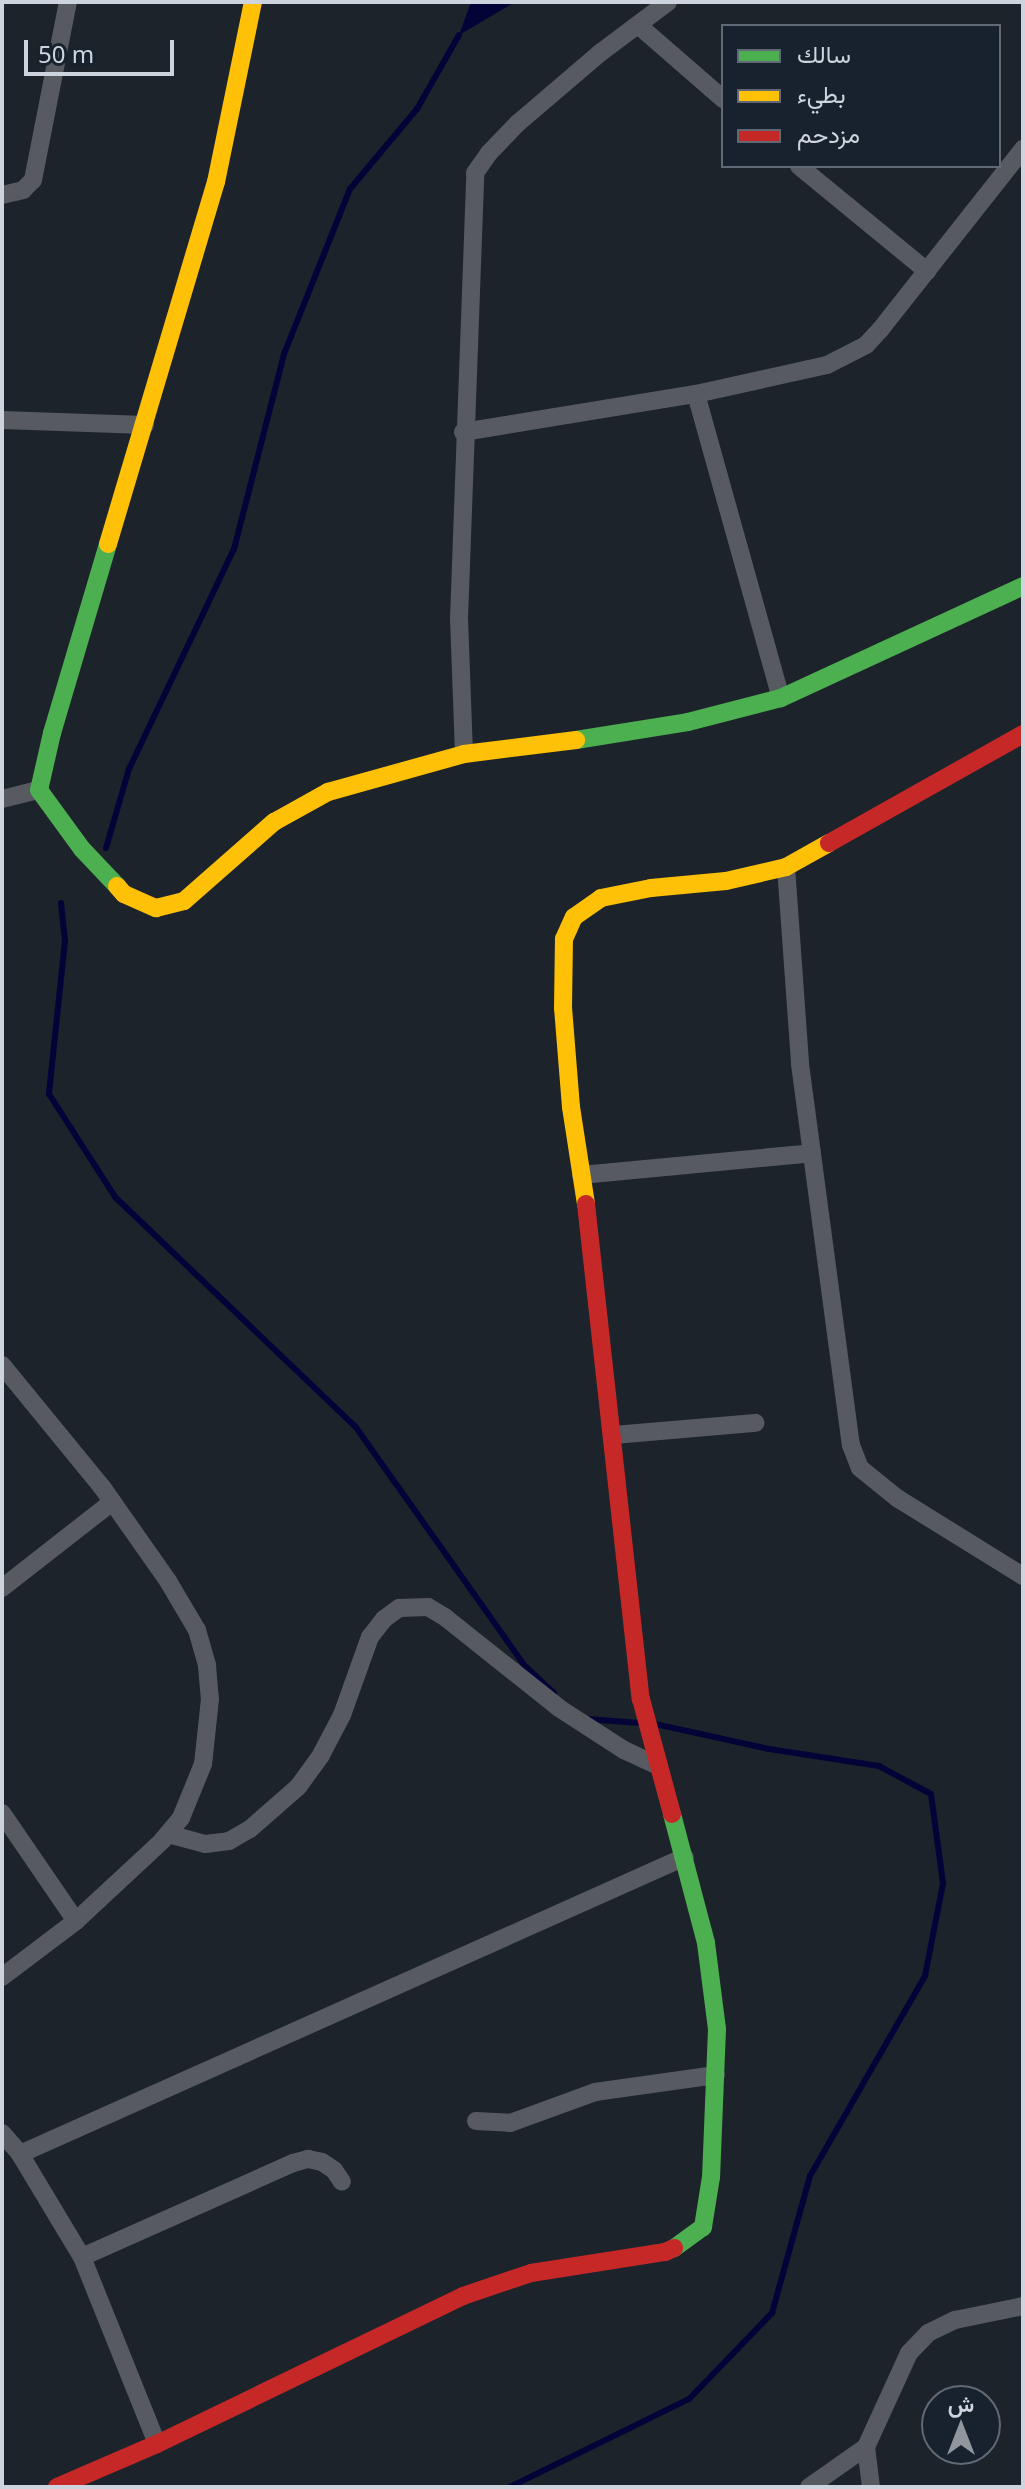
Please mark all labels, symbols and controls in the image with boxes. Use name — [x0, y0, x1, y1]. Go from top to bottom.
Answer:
scale bar — [28, 24, 178, 74]
legend — [721, 24, 1001, 168]
text: 50 m — [38, 37, 94, 70]
text: سالك — [797, 37, 851, 70]
text: بطيء — [797, 77, 846, 110]
text: مزدحم — [797, 117, 860, 150]
north arrow — [921, 2385, 1001, 2465]
text: ش — [948, 2388, 974, 2418]

